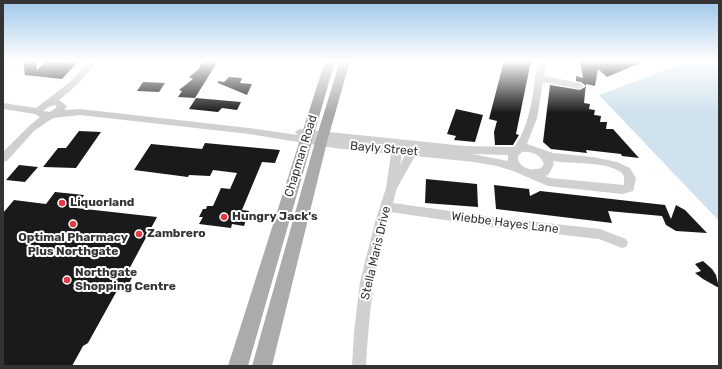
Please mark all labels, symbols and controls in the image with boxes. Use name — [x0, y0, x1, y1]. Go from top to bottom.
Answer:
street label: Chapman Road — [282, 113, 320, 199]
street label: Bayly Street — [349, 139, 419, 159]
place label: Liquorland — [70, 196, 134, 210]
marker: Liquorland — [57, 198, 67, 208]
street label: Stella Maris Drive — [358, 205, 394, 301]
street label: Wiebbe Hayes Lane — [451, 209, 559, 237]
place label: Hungry Jack's — [232, 210, 318, 224]
marker: Hungry Jack's — [219, 212, 229, 222]
marker: Optimal Pharmacy Plus Northgate — [68, 219, 78, 229]
place label: Zambrero — [147, 227, 206, 241]
marker: Zambrero — [134, 229, 144, 239]
place label: Optimal Pharmacy Plus Northgate — [18, 231, 128, 259]
place label: Northgate Shopping Centre — [75, 266, 176, 294]
marker: Northgate Shopping Centre — [62, 275, 72, 285]

